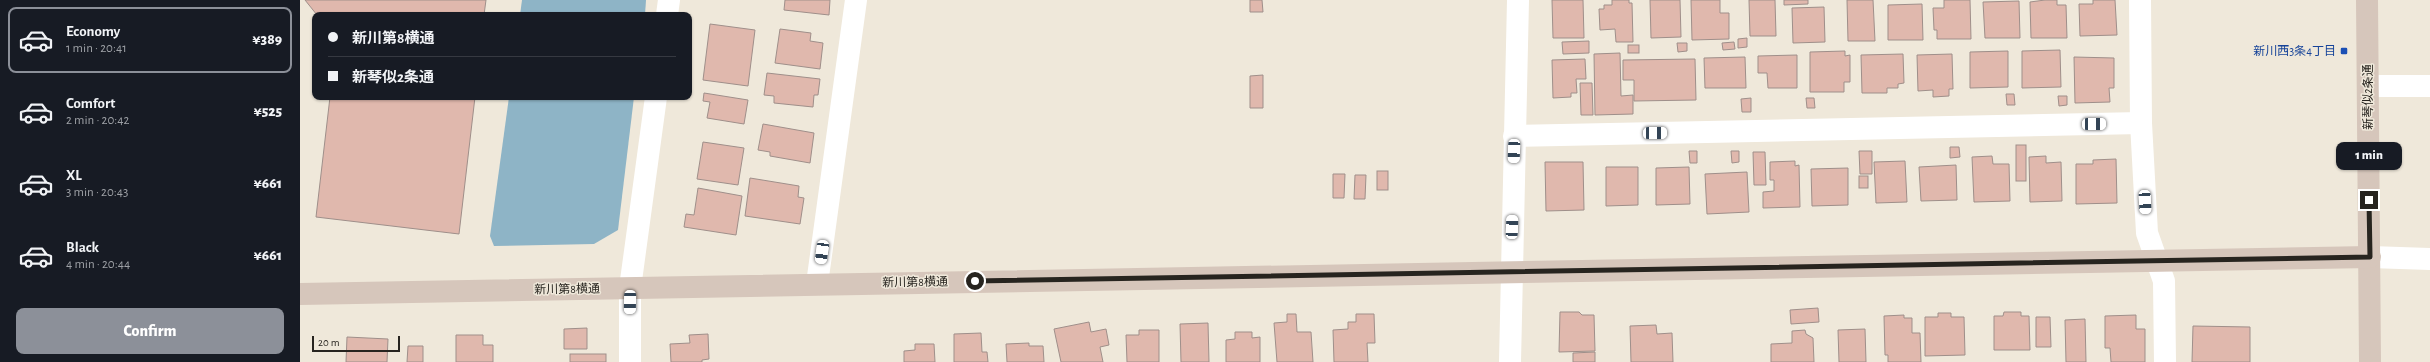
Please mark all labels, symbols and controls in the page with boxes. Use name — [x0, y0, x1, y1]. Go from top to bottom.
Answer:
icon: car — [18, 22, 54, 58]
text: Economy — [66, 24, 120, 39]
text: 新川第8横通 — [352, 31, 434, 46]
text: ¥389 — [252, 32, 282, 47]
text: 1 min · 20:41 — [66, 42, 127, 55]
place label: 新川西3条4丁目 — [2253, 44, 2336, 57]
marker: 新川西3条4丁目 — [2339, 46, 2349, 56]
street label: 新琴似2条通 — [2361, 64, 2374, 130]
text: 新琴似2条通 — [352, 70, 434, 85]
icon: car — [18, 94, 54, 130]
text: Comfort — [66, 96, 115, 111]
text: ¥525 — [253, 104, 282, 119]
text: 2 min · 20:42 — [66, 114, 130, 127]
car — [2082, 118, 2106, 130]
car — [1643, 127, 1667, 139]
car — [1508, 139, 1520, 163]
callout: 1 min — [2336, 142, 2402, 170]
text: 1 min — [2355, 149, 2383, 162]
icon: car — [18, 166, 54, 202]
text: XL — [66, 168, 82, 183]
text: ¥661 — [254, 176, 282, 191]
text: 3 min · 20:43 — [66, 186, 128, 199]
car — [2138, 190, 2152, 214]
route end — [2360, 191, 2378, 209]
car — [1506, 215, 1518, 239]
icon: car — [18, 238, 54, 274]
car — [814, 239, 830, 265]
text: Black — [66, 240, 99, 255]
text: ¥661 — [254, 248, 282, 263]
text: 4 min · 20:44 — [66, 258, 130, 271]
route start — [966, 272, 984, 290]
street label: 新川第8横通 — [882, 274, 948, 289]
street label: 新川第8横通 — [534, 281, 600, 296]
car — [624, 290, 636, 314]
button: Confirm — [16, 308, 284, 354]
scale bar — [312, 334, 400, 353]
text: 20 m — [318, 337, 339, 348]

